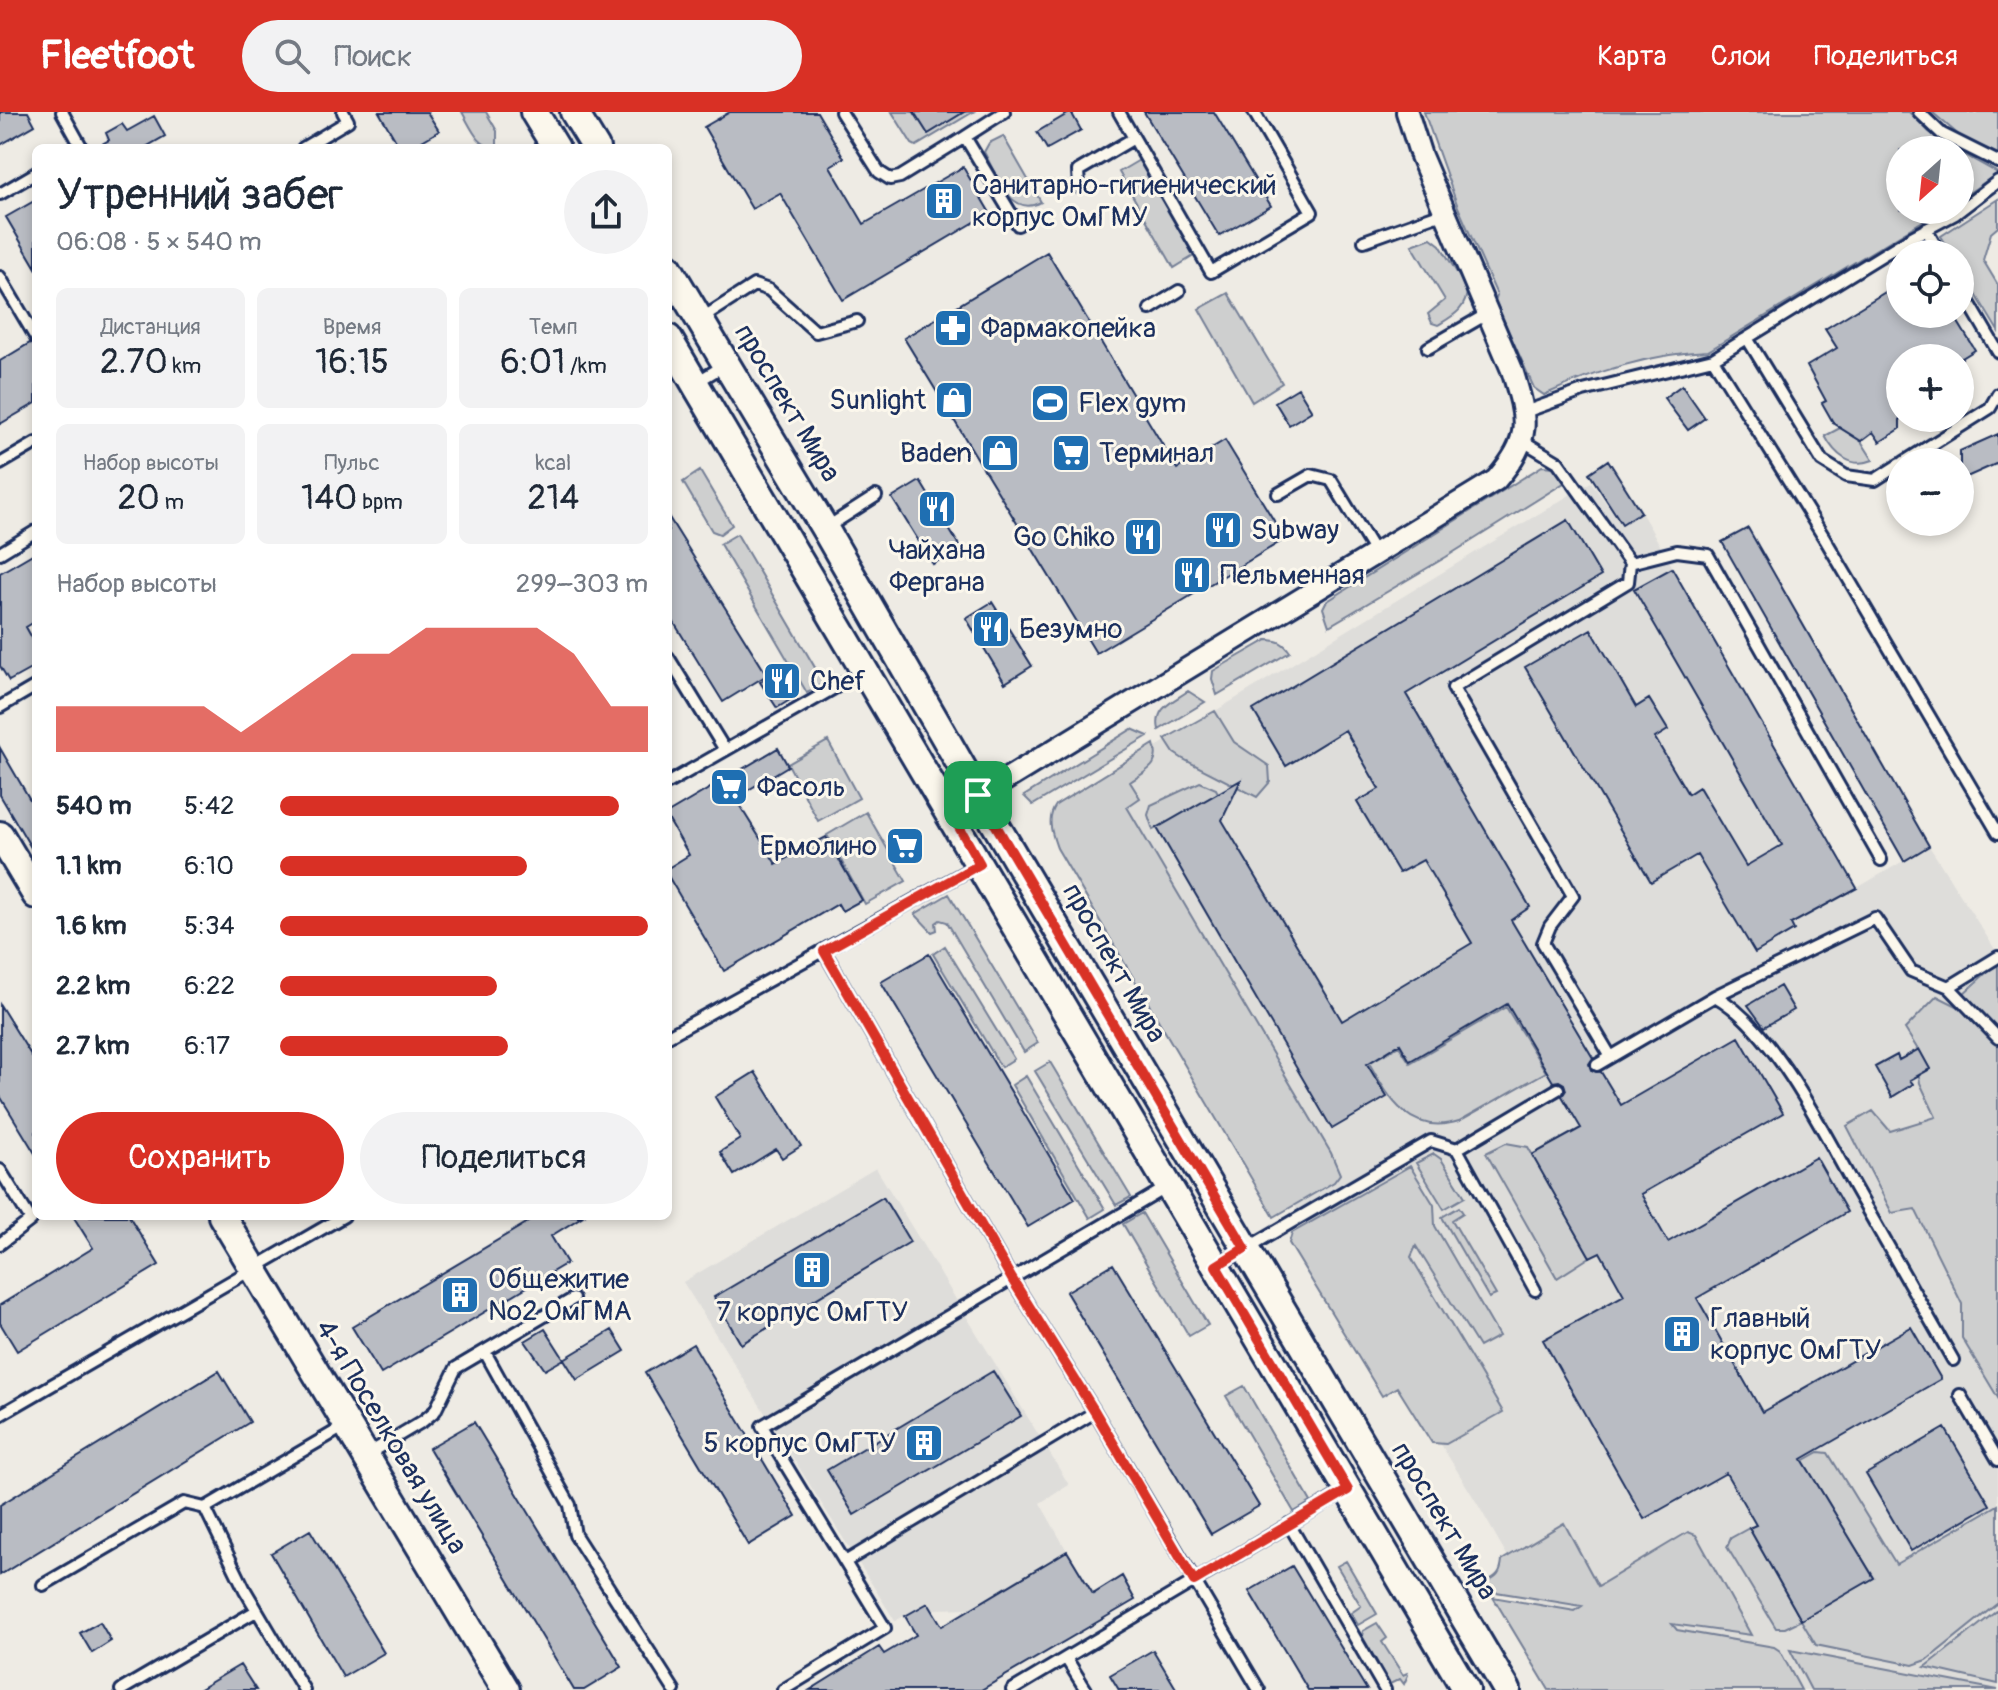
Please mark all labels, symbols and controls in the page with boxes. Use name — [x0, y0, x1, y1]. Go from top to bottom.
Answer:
search box — [242, 20, 802, 92]
text: Fleetfoot — [40, 32, 194, 80]
icon: search — [270, 34, 314, 78]
text: Поиск — [334, 38, 412, 75]
text: Карта — [1597, 39, 1667, 74]
text: Слои — [1711, 39, 1770, 74]
text: Поделиться — [1814, 39, 1958, 74]
north arrow — [1886, 136, 1974, 224]
map controls — [1886, 136, 1974, 536]
text: Утренний забег — [56, 168, 343, 223]
place label: Санитарно-гигиенический корпус ОмГМУ — [972, 168, 1277, 235]
button: share — [564, 170, 648, 254]
building icon: Санитарно-гигиенический корпус ОмГМУ — [923, 180, 965, 222]
text: 06:08 · 5 × 540 m — [56, 226, 262, 258]
button: locate — [1886, 240, 1974, 328]
pharmacy icon: Фармакопейка — [932, 307, 974, 349]
place label: Фармакопейка — [981, 311, 1156, 346]
text: Дистанция — [101, 313, 201, 341]
text: Время — [323, 313, 381, 341]
text: Темп — [529, 313, 578, 341]
street label: проспект Мира — [726, 318, 848, 488]
text: 2.70 — [100, 341, 168, 384]
text: 16:15 — [315, 341, 389, 384]
text: 6:01 — [500, 341, 565, 384]
button: + — [1886, 344, 1974, 432]
text: km — [168, 352, 201, 380]
text: /km — [565, 352, 607, 380]
shop icon: Sunlight — [933, 379, 975, 421]
sports icon: Flex gym — [1029, 382, 1071, 424]
place label: Sunlight — [829, 383, 927, 418]
place label: Flex gym — [1078, 386, 1186, 421]
shop icon: Baden — [979, 432, 1021, 474]
supermarket icon: Терминал — [1050, 432, 1092, 474]
place label: Baden — [900, 436, 972, 471]
place label: Терминал — [1099, 436, 1214, 471]
button: − — [1886, 448, 1974, 536]
text: Набор высоты — [83, 449, 219, 477]
text: Пульс — [324, 449, 380, 477]
text: kcal — [535, 449, 571, 477]
text: 20 — [117, 477, 160, 520]
text: 140 — [301, 477, 357, 520]
text: 214 — [527, 477, 579, 520]
text: m — [160, 488, 184, 516]
text: bpm — [357, 488, 403, 516]
restaurant icon: Чайхана Фергана — [916, 488, 958, 530]
restaurant icon: Subway — [1202, 509, 1244, 551]
place label: Subway — [1251, 513, 1339, 548]
restaurant icon: Go Chiko — [1122, 516, 1164, 558]
place label: Go Chiko — [1013, 520, 1115, 555]
place label: Чайхана Фергана — [888, 533, 986, 600]
restaurant icon: Пельменная — [1171, 554, 1213, 596]
place label: Пельменная — [1220, 558, 1365, 593]
text: Набор высоты — [56, 568, 217, 600]
text: 299–303 m — [516, 568, 648, 600]
restaurant icon: Безумно — [970, 608, 1012, 650]
place label: Безумно — [1019, 612, 1123, 647]
restaurant icon: Chef — [761, 660, 803, 702]
place label: Chef — [810, 664, 866, 699]
pin — [944, 761, 1012, 829]
supermarket icon: Фасоль — [708, 766, 750, 808]
place label: Фасоль — [757, 770, 846, 805]
icon: arrive — [956, 773, 1000, 817]
text: 540 m — [56, 790, 132, 822]
text: 5:42 — [184, 790, 235, 822]
supermarket icon: Ермолино — [884, 825, 926, 867]
place label: Ермолино — [760, 829, 877, 864]
text: 1.1 km — [56, 850, 122, 882]
text: 6:10 — [184, 850, 234, 882]
street label: проспект Мира — [1054, 877, 1174, 1049]
text: 1.6 km — [56, 910, 127, 942]
text: 5:34 — [184, 910, 235, 942]
text: 2.2 km — [56, 970, 130, 1002]
text: 6:22 — [184, 970, 235, 1002]
text: 2.7 km — [56, 1030, 130, 1062]
text: 6:17 — [184, 1030, 230, 1062]
button: Сохранить — [56, 1112, 344, 1204]
button: Поделиться — [360, 1112, 648, 1204]
building icon: 7 корпус ОмГТУ — [791, 1249, 833, 1291]
place label: Общежитие №2 ОмГМА — [488, 1262, 632, 1329]
building icon: Общежитие №2 ОмГМА — [439, 1274, 481, 1316]
place label: 7 корпус ОмГТУ — [716, 1295, 908, 1330]
place label: Главный корпус ОмГТУ — [1710, 1301, 1881, 1368]
street label: 4-я Поселковая улица — [307, 1313, 475, 1561]
building icon: Главный корпус ОмГТУ — [1661, 1313, 1703, 1355]
building icon: 5 корпус ОмГТУ — [903, 1422, 945, 1464]
place label: 5 корпус ОмГТУ — [704, 1426, 896, 1461]
street label: проспект Мира — [1383, 1436, 1505, 1606]

